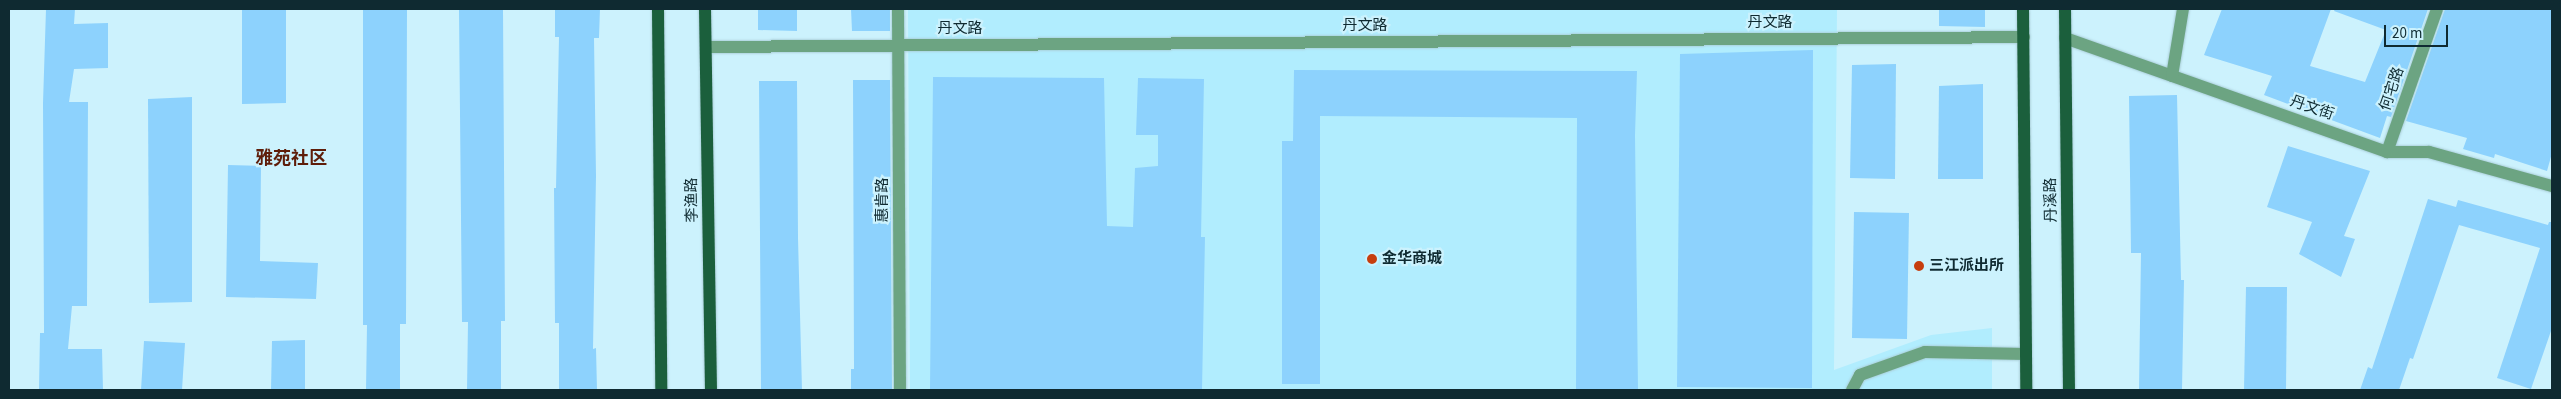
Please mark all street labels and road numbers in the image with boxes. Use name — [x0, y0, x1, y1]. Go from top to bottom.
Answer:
street label: 丹文路 — [1748, 14, 1792, 32]
street label: 丹文路 — [1343, 17, 1387, 35]
street label: 丹文路 — [938, 20, 982, 38]
street label: 何宅路 — [2376, 65, 2408, 113]
street label: 丹文街 — [2288, 92, 2336, 124]
street label: 李渔路 — [683, 177, 701, 223]
street label: 丹溪路 — [2042, 177, 2060, 223]
street label: 惠肯路 — [874, 178, 892, 222]

